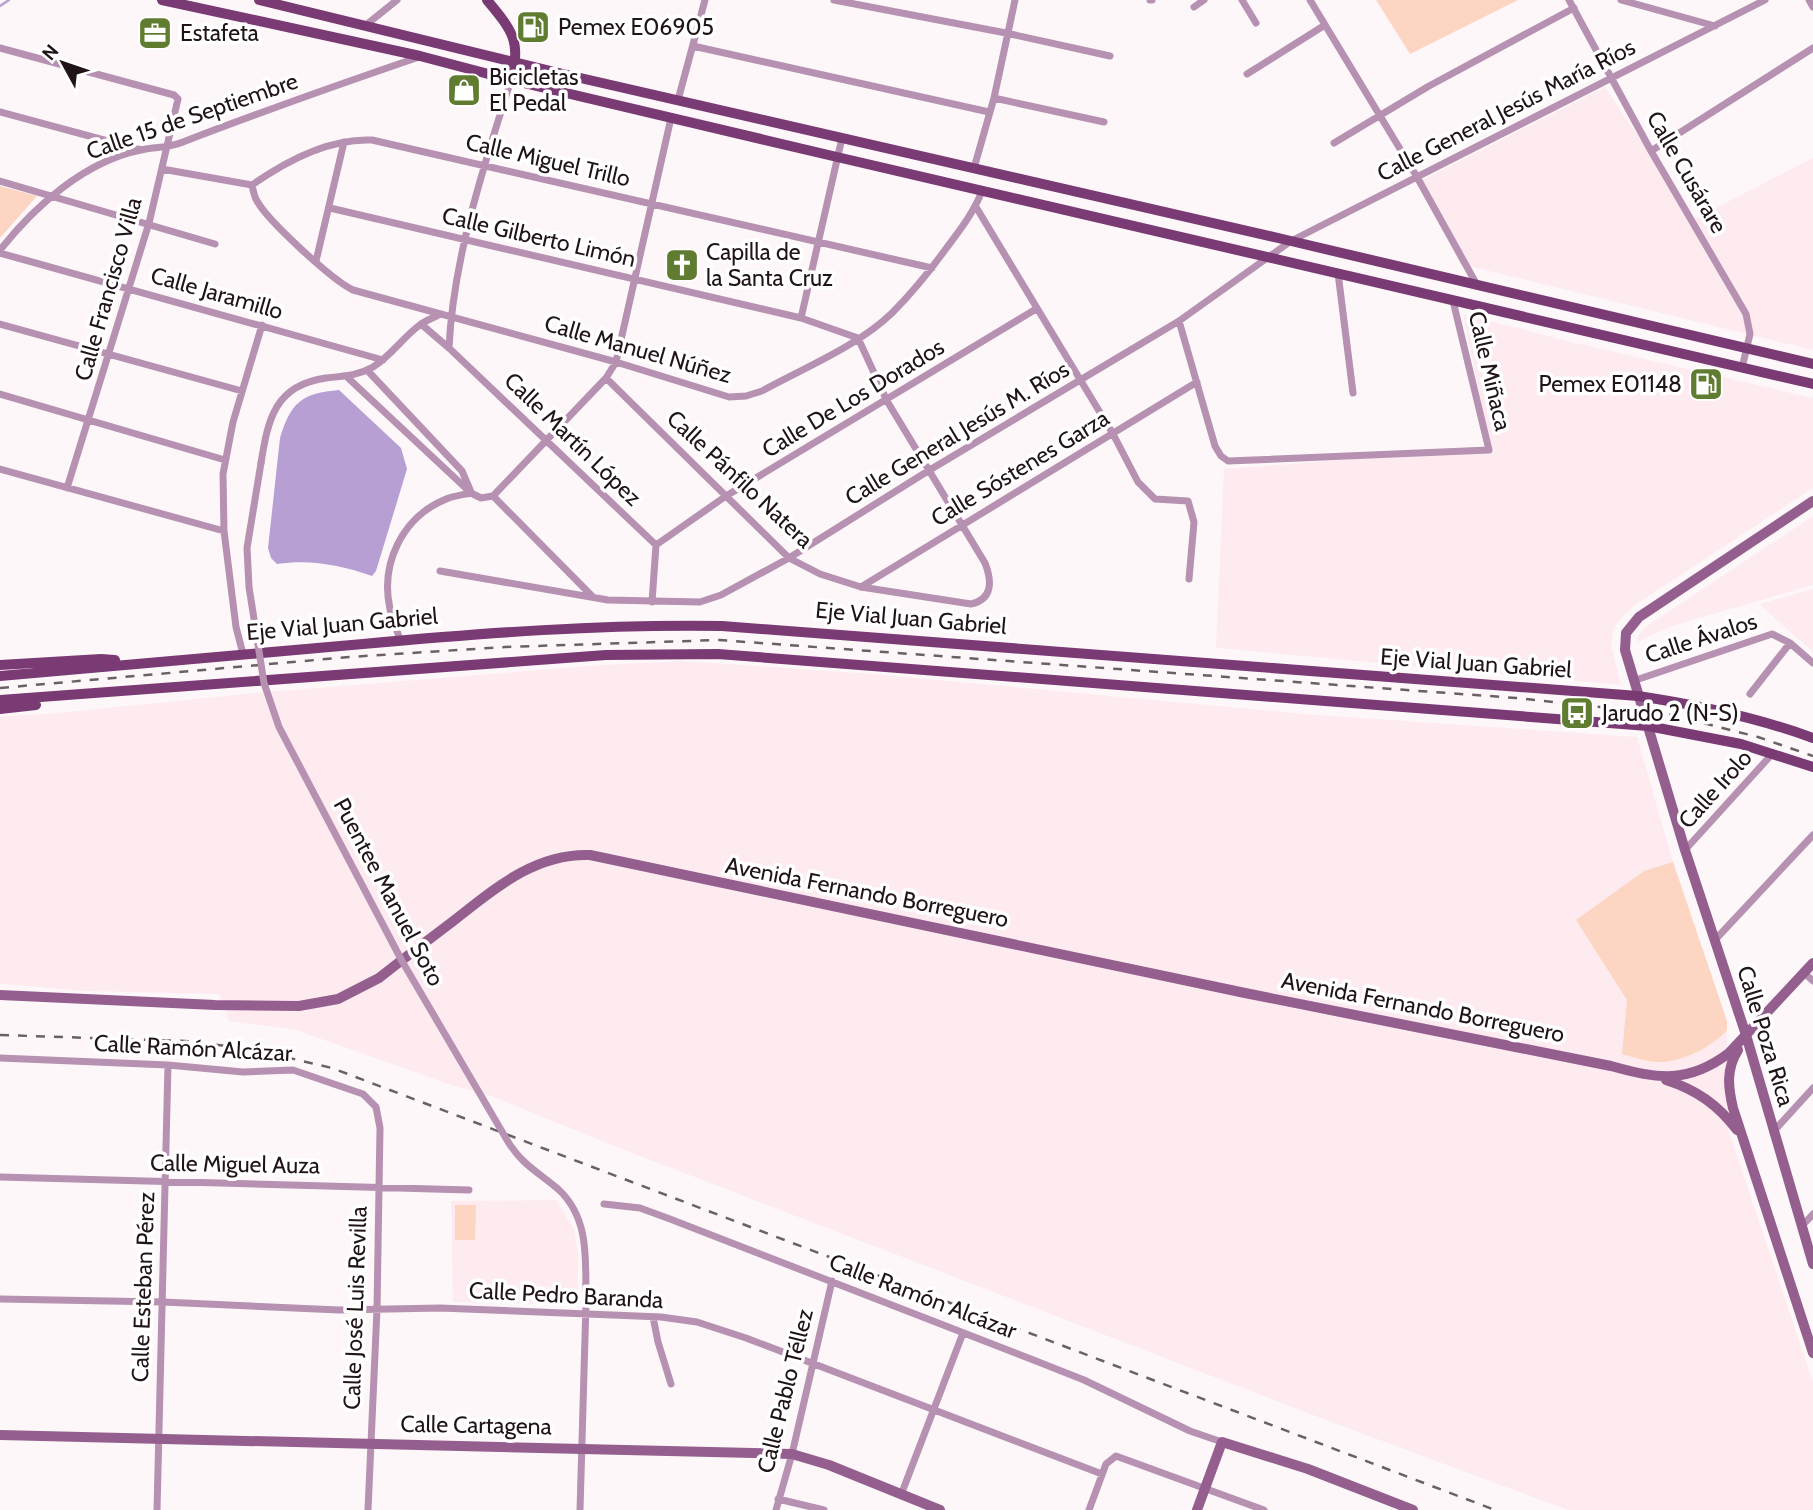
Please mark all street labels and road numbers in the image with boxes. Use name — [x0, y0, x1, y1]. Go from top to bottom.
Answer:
street label: Calle General Jesús María Ríos — [1372, 33, 1640, 187]
street label: Calle 15 de Septiembre — [83, 67, 302, 165]
street label: Calle Cusárare — [1641, 106, 1733, 238]
street label: Calle Miguel Trillo — [463, 127, 633, 193]
street label: Calle Francisco Villa — [68, 194, 148, 384]
street label: Calle Gilberto Limón — [439, 201, 639, 273]
street label: Calle Jaramillo — [148, 261, 286, 325]
street label: Calle Manuel Núñez — [541, 309, 735, 389]
street label: Calle Miñaca — [1463, 309, 1517, 433]
street label: Calle De Los Dorados — [757, 333, 949, 463]
street label: Calle General Jesús M. Ríos — [840, 355, 1074, 511]
street label: Calle Martín López — [499, 366, 647, 512]
street label: Calle Pánfilo Natera — [661, 404, 819, 554]
street label: Calle Sóstenes Garza — [926, 404, 1114, 532]
street label: Eje Vial Juan Gabriel — [814, 596, 1008, 640]
street label: Eje Vial Juan Gabriel — [245, 602, 439, 646]
street label: Calle Ávalos — [1641, 606, 1760, 669]
street label: Eje Vial Juan Gabriel — [1379, 642, 1573, 684]
street label: Calle Irolo — [1672, 744, 1758, 834]
street label: Puentee Manuel Soto — [328, 793, 450, 991]
street label: Avenida Fernando Borreguero — [723, 851, 1011, 933]
street label: Calle Poza Rica — [1731, 962, 1801, 1110]
street label: Avenida Fernando Borreguero — [1279, 966, 1567, 1048]
street label: Calle Ramón Alcázar — [93, 1029, 294, 1067]
street label: Calle Miguel Auza — [150, 1149, 320, 1179]
street label: Calle Esteban Pérez — [126, 1191, 160, 1383]
street label: Calle José Luis Revilla — [337, 1206, 373, 1410]
street label: Calle Ramón Alcázar — [825, 1247, 1021, 1345]
street label: Calle Pedro Baranda — [468, 1276, 664, 1314]
street label: Calle Pablo Téllez — [751, 1306, 819, 1476]
street label: Calle Cartagena — [400, 1410, 552, 1440]

